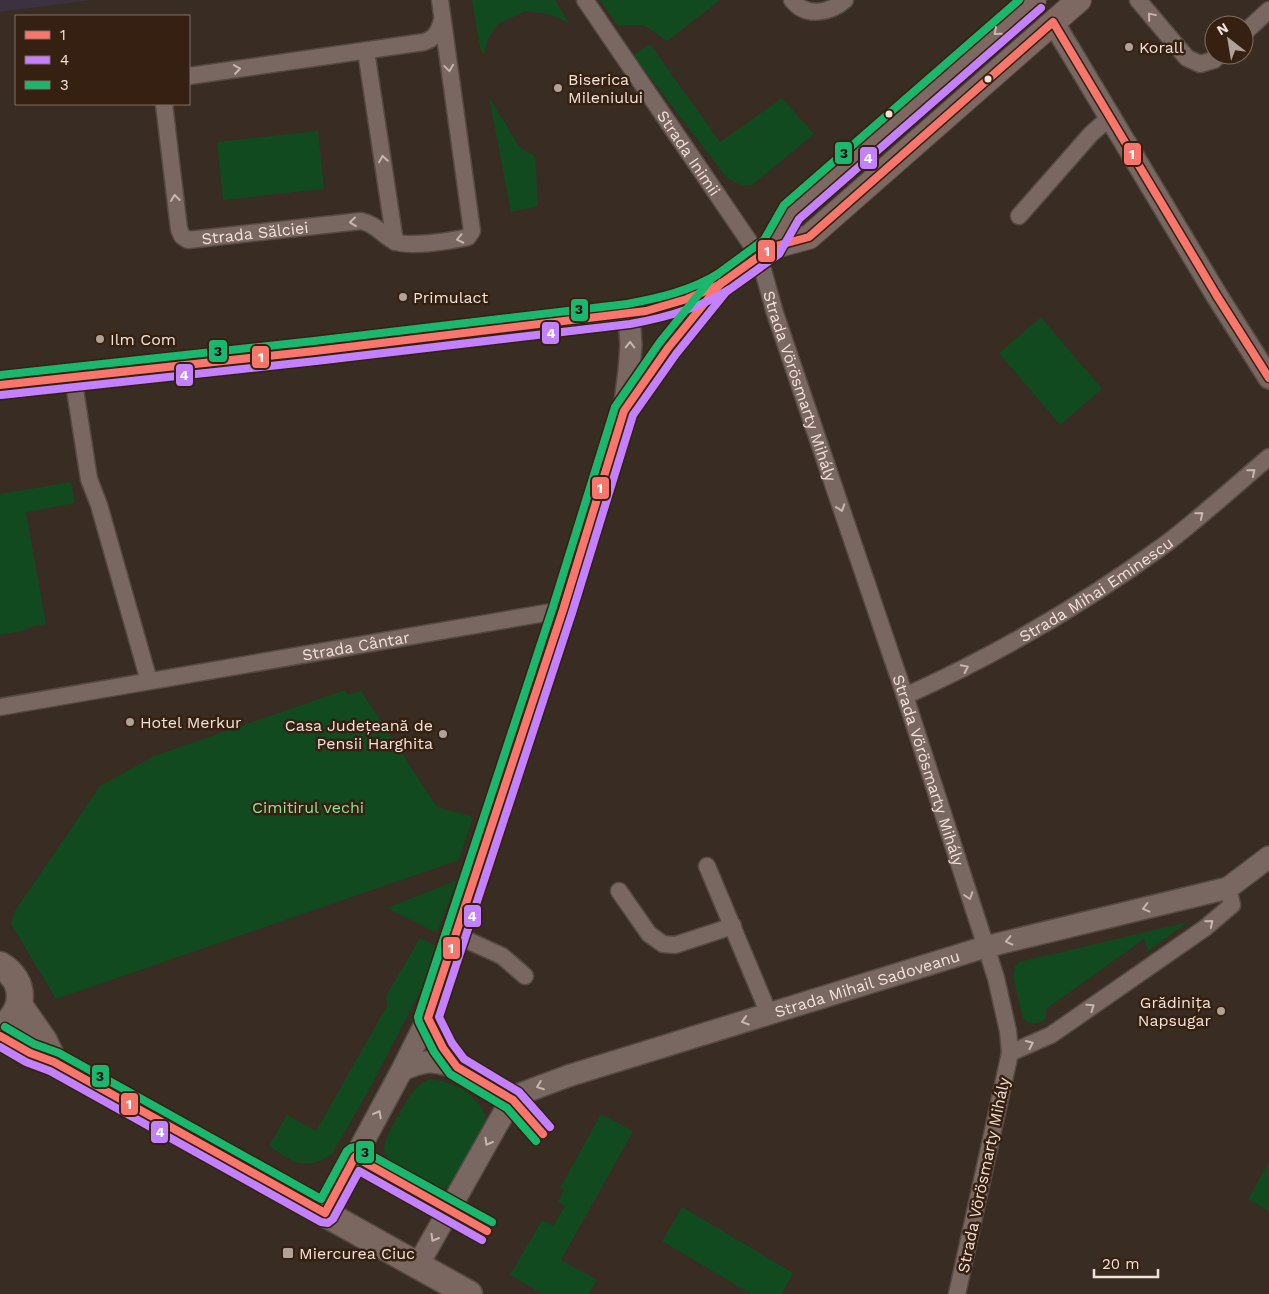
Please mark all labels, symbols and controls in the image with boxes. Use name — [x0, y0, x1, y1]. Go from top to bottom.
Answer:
one-way arrow — [1148, 12, 1157, 21]
legend — [15, 15, 190, 105]
north arrow — [1204, 15, 1254, 65]
text: N — [1214, 19, 1231, 38]
text: 1 — [60, 26, 66, 44]
one-way arrow — [994, 26, 1003, 35]
place label: Korall — [1139, 38, 1184, 57]
marker: Korall — [1123, 41, 1135, 53]
text: 4 — [60, 51, 69, 69]
one-way arrow — [233, 64, 241, 75]
one-way arrow — [443, 65, 454, 73]
place label: Biserica Mileniului — [568, 70, 643, 107]
unlabelled marker — [983, 74, 993, 84]
text: 3 — [60, 76, 69, 94]
marker: Biserica Mileniului — [552, 82, 564, 94]
street label: Strada Inimii — [653, 107, 724, 200]
unlabelled marker — [884, 109, 894, 119]
line badge: 3 — [834, 141, 853, 165]
line badge: 1 — [1123, 142, 1142, 166]
text: 3 — [840, 145, 848, 161]
line badge: 4 — [859, 146, 878, 170]
text: 1 — [1129, 146, 1135, 162]
text: 4 — [863, 150, 873, 166]
one-way arrow — [378, 155, 389, 163]
one-way arrow — [170, 194, 181, 202]
one-way arrow — [349, 216, 357, 227]
street label: Strada Sălciei — [201, 218, 309, 248]
one-way arrow — [455, 233, 464, 244]
line badge: 1 — [757, 239, 776, 263]
text: 1 — [764, 243, 770, 259]
place label: Primulact — [413, 288, 489, 307]
street label: Strada Vörösmarty Mihály — [759, 289, 841, 485]
marker: Primulact — [397, 291, 409, 303]
line badge: 3 — [570, 298, 589, 322]
text: 3 — [575, 301, 583, 317]
line badge: 4 — [541, 321, 560, 345]
text: 4 — [546, 325, 556, 341]
place label: Ilm Com — [110, 330, 176, 349]
marker: Ilm Com — [94, 333, 106, 345]
line badge: 3 — [208, 339, 228, 363]
one-way arrow — [625, 341, 635, 349]
text: 3 — [214, 343, 222, 359]
line badge: 1 — [251, 345, 270, 369]
text: 1 — [258, 349, 264, 365]
line badge: 4 — [175, 363, 194, 387]
text: 4 — [179, 367, 189, 383]
one-way arrow — [1246, 469, 1255, 477]
line badge: 1 — [591, 476, 610, 500]
text: 1 — [597, 480, 603, 496]
one-way arrow — [835, 503, 845, 512]
one-way arrow — [1195, 512, 1204, 521]
street label: Strada Mihai Eminescu — [1016, 533, 1177, 646]
street label: Strada Cântar — [301, 628, 411, 665]
one-way arrow — [960, 664, 969, 674]
street label: Strada Vörösmarty Mihály — [888, 672, 968, 869]
place label: Hotel Merkur — [140, 713, 242, 732]
marker: Hotel Merkur — [124, 716, 136, 728]
place label: Casa Județeană de Pensii Harghita — [285, 716, 433, 753]
marker: Casa Județeană de Pensii Harghita — [437, 728, 449, 740]
park label: Cimitirul vechi — [252, 798, 364, 817]
one-way arrow — [963, 891, 973, 899]
one-way arrow — [1142, 902, 1151, 913]
line badge: 4 — [463, 904, 482, 928]
text: 4 — [467, 908, 477, 924]
one-way arrow — [1204, 921, 1213, 929]
one-way arrow — [1005, 935, 1013, 946]
line badge: 1 — [442, 936, 461, 960]
text: 1 — [448, 940, 454, 956]
street label: Strada Mihail Sadoveanu — [772, 946, 962, 1022]
place label: Grădinița Napsugar — [1138, 993, 1211, 1030]
one-way arrow — [1085, 1004, 1094, 1013]
marker: Grădinița Napsugar — [1215, 1005, 1227, 1017]
one-way arrow — [741, 1016, 749, 1026]
one-way arrow — [1025, 1040, 1034, 1051]
line badge: 3 — [91, 1064, 110, 1088]
text: 3 — [96, 1068, 104, 1084]
street label: Strada Vörösmarty Mihály — [953, 1075, 1014, 1275]
one-way arrow — [536, 1080, 545, 1090]
line badge: 1 — [120, 1092, 139, 1116]
text: 1 — [126, 1096, 132, 1112]
one-way arrow — [372, 1110, 382, 1119]
line badge: 4 — [150, 1120, 169, 1144]
text: 4 — [155, 1124, 165, 1140]
one-way arrow — [484, 1136, 494, 1145]
line badge: 3 — [355, 1140, 375, 1164]
text: 3 — [361, 1144, 369, 1160]
one-way arrow — [430, 1232, 440, 1241]
place label: Miercurea Ciuc — [299, 1244, 415, 1263]
marker: Miercurea Ciuc — [281, 1246, 295, 1260]
scale bar — [1094, 1246, 1158, 1278]
text: 20 m — [1102, 1255, 1140, 1273]

